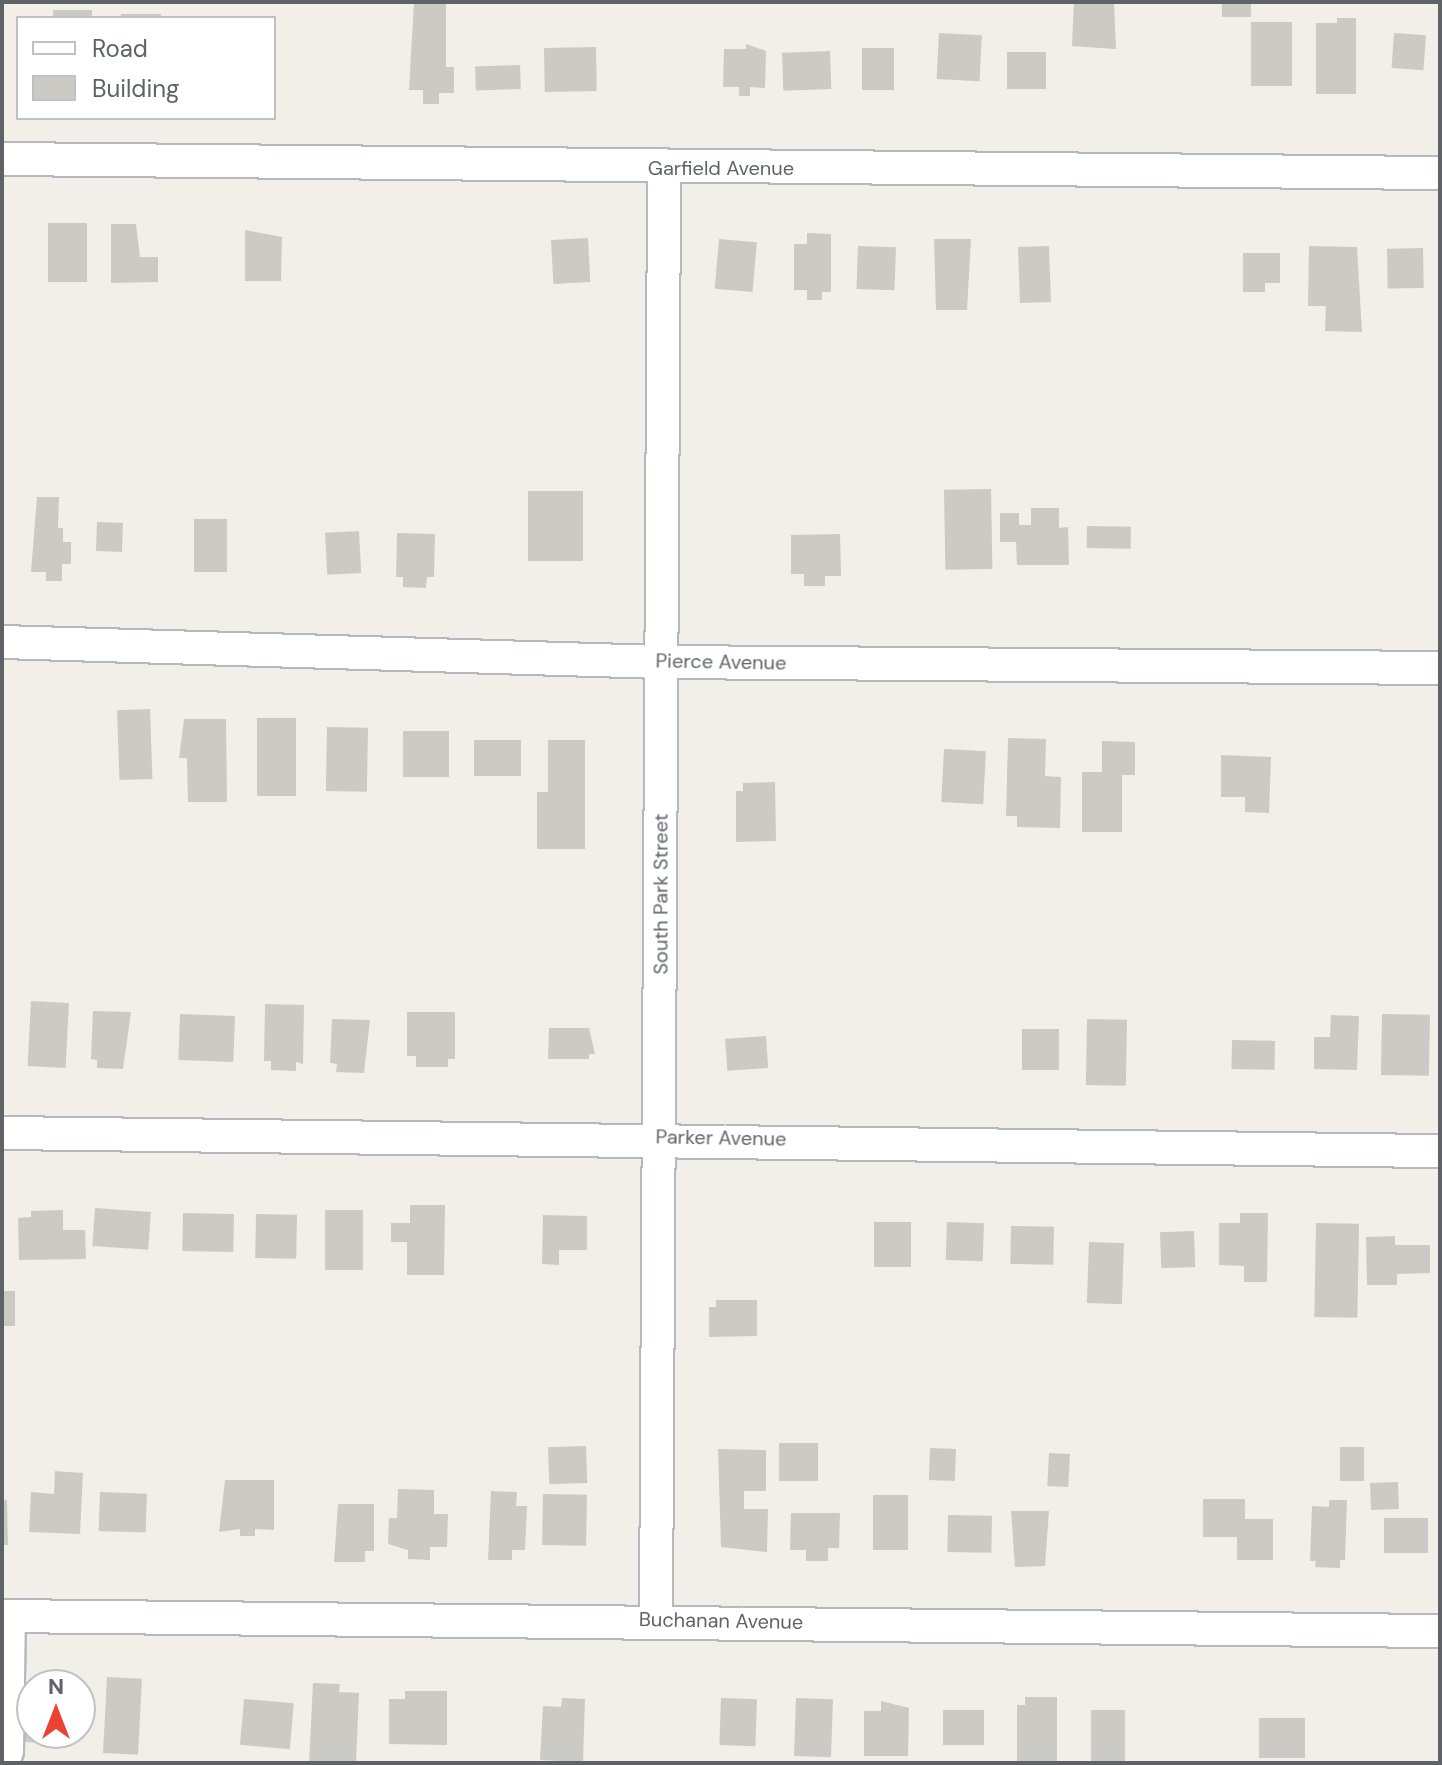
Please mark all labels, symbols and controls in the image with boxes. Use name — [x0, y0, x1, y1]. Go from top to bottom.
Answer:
legend — [16, 16, 276, 120]
text: Road — [92, 33, 148, 64]
text: Building — [92, 73, 179, 104]
street label: Garfield Avenue — [648, 156, 794, 180]
street label: Pierce Avenue — [655, 649, 787, 675]
street label: South Park Street — [649, 813, 673, 975]
street label: Parker Avenue — [655, 1125, 787, 1151]
street label: Buchanan Avenue — [639, 1608, 803, 1634]
north arrow — [16, 1669, 96, 1749]
text: N — [48, 1672, 64, 1701]

